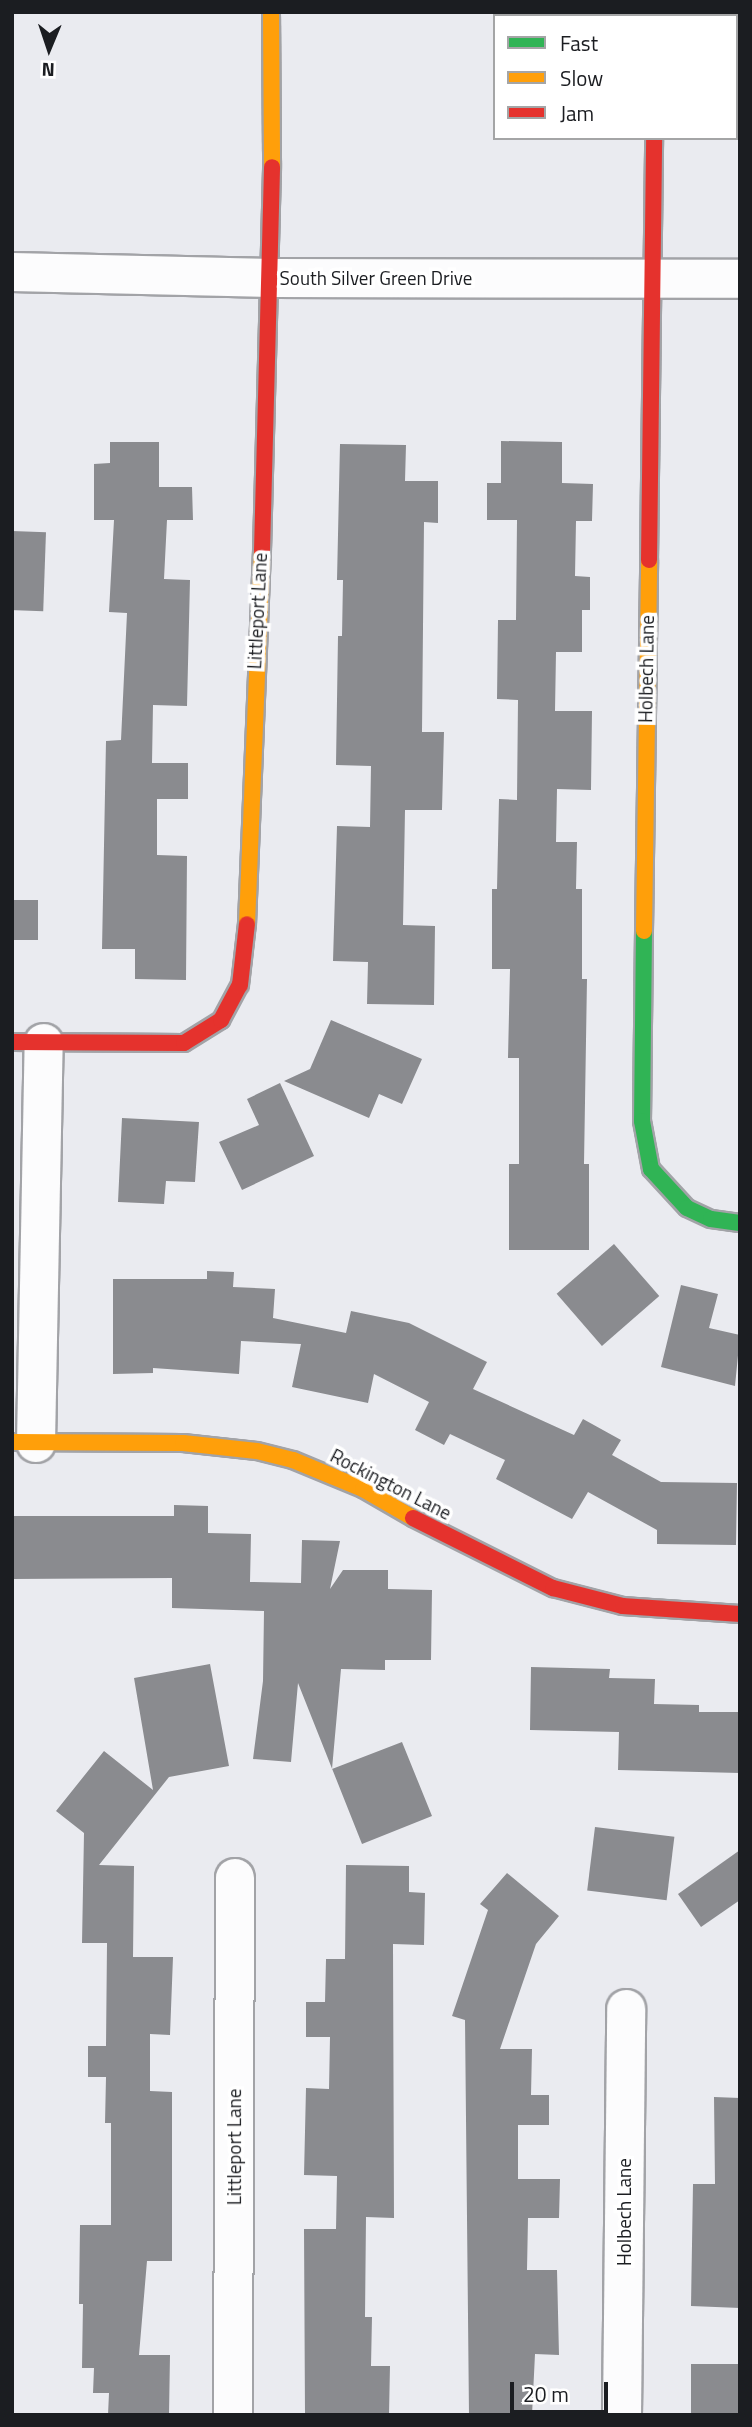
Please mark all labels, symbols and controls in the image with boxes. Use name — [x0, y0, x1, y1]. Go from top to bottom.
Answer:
north arrow — [14, 14, 84, 84]
legend — [493, 14, 738, 140]
text: Fast — [560, 27, 598, 59]
text: N — [41, 56, 55, 85]
text: Slow — [560, 62, 603, 94]
text: Jam — [560, 97, 594, 129]
street label: South Silver Green Drive — [280, 267, 472, 289]
street label: Littleport Lane — [243, 552, 271, 670]
street label: Holbech Lane — [634, 615, 658, 723]
street label: Rockington Lane — [327, 1444, 455, 1524]
street label: Littleport Lane — [223, 2089, 245, 2205]
street label: Holbech Lane — [613, 2158, 635, 2266]
scale bar — [514, 2368, 612, 2412]
text: 20 m — [523, 2378, 569, 2410]

